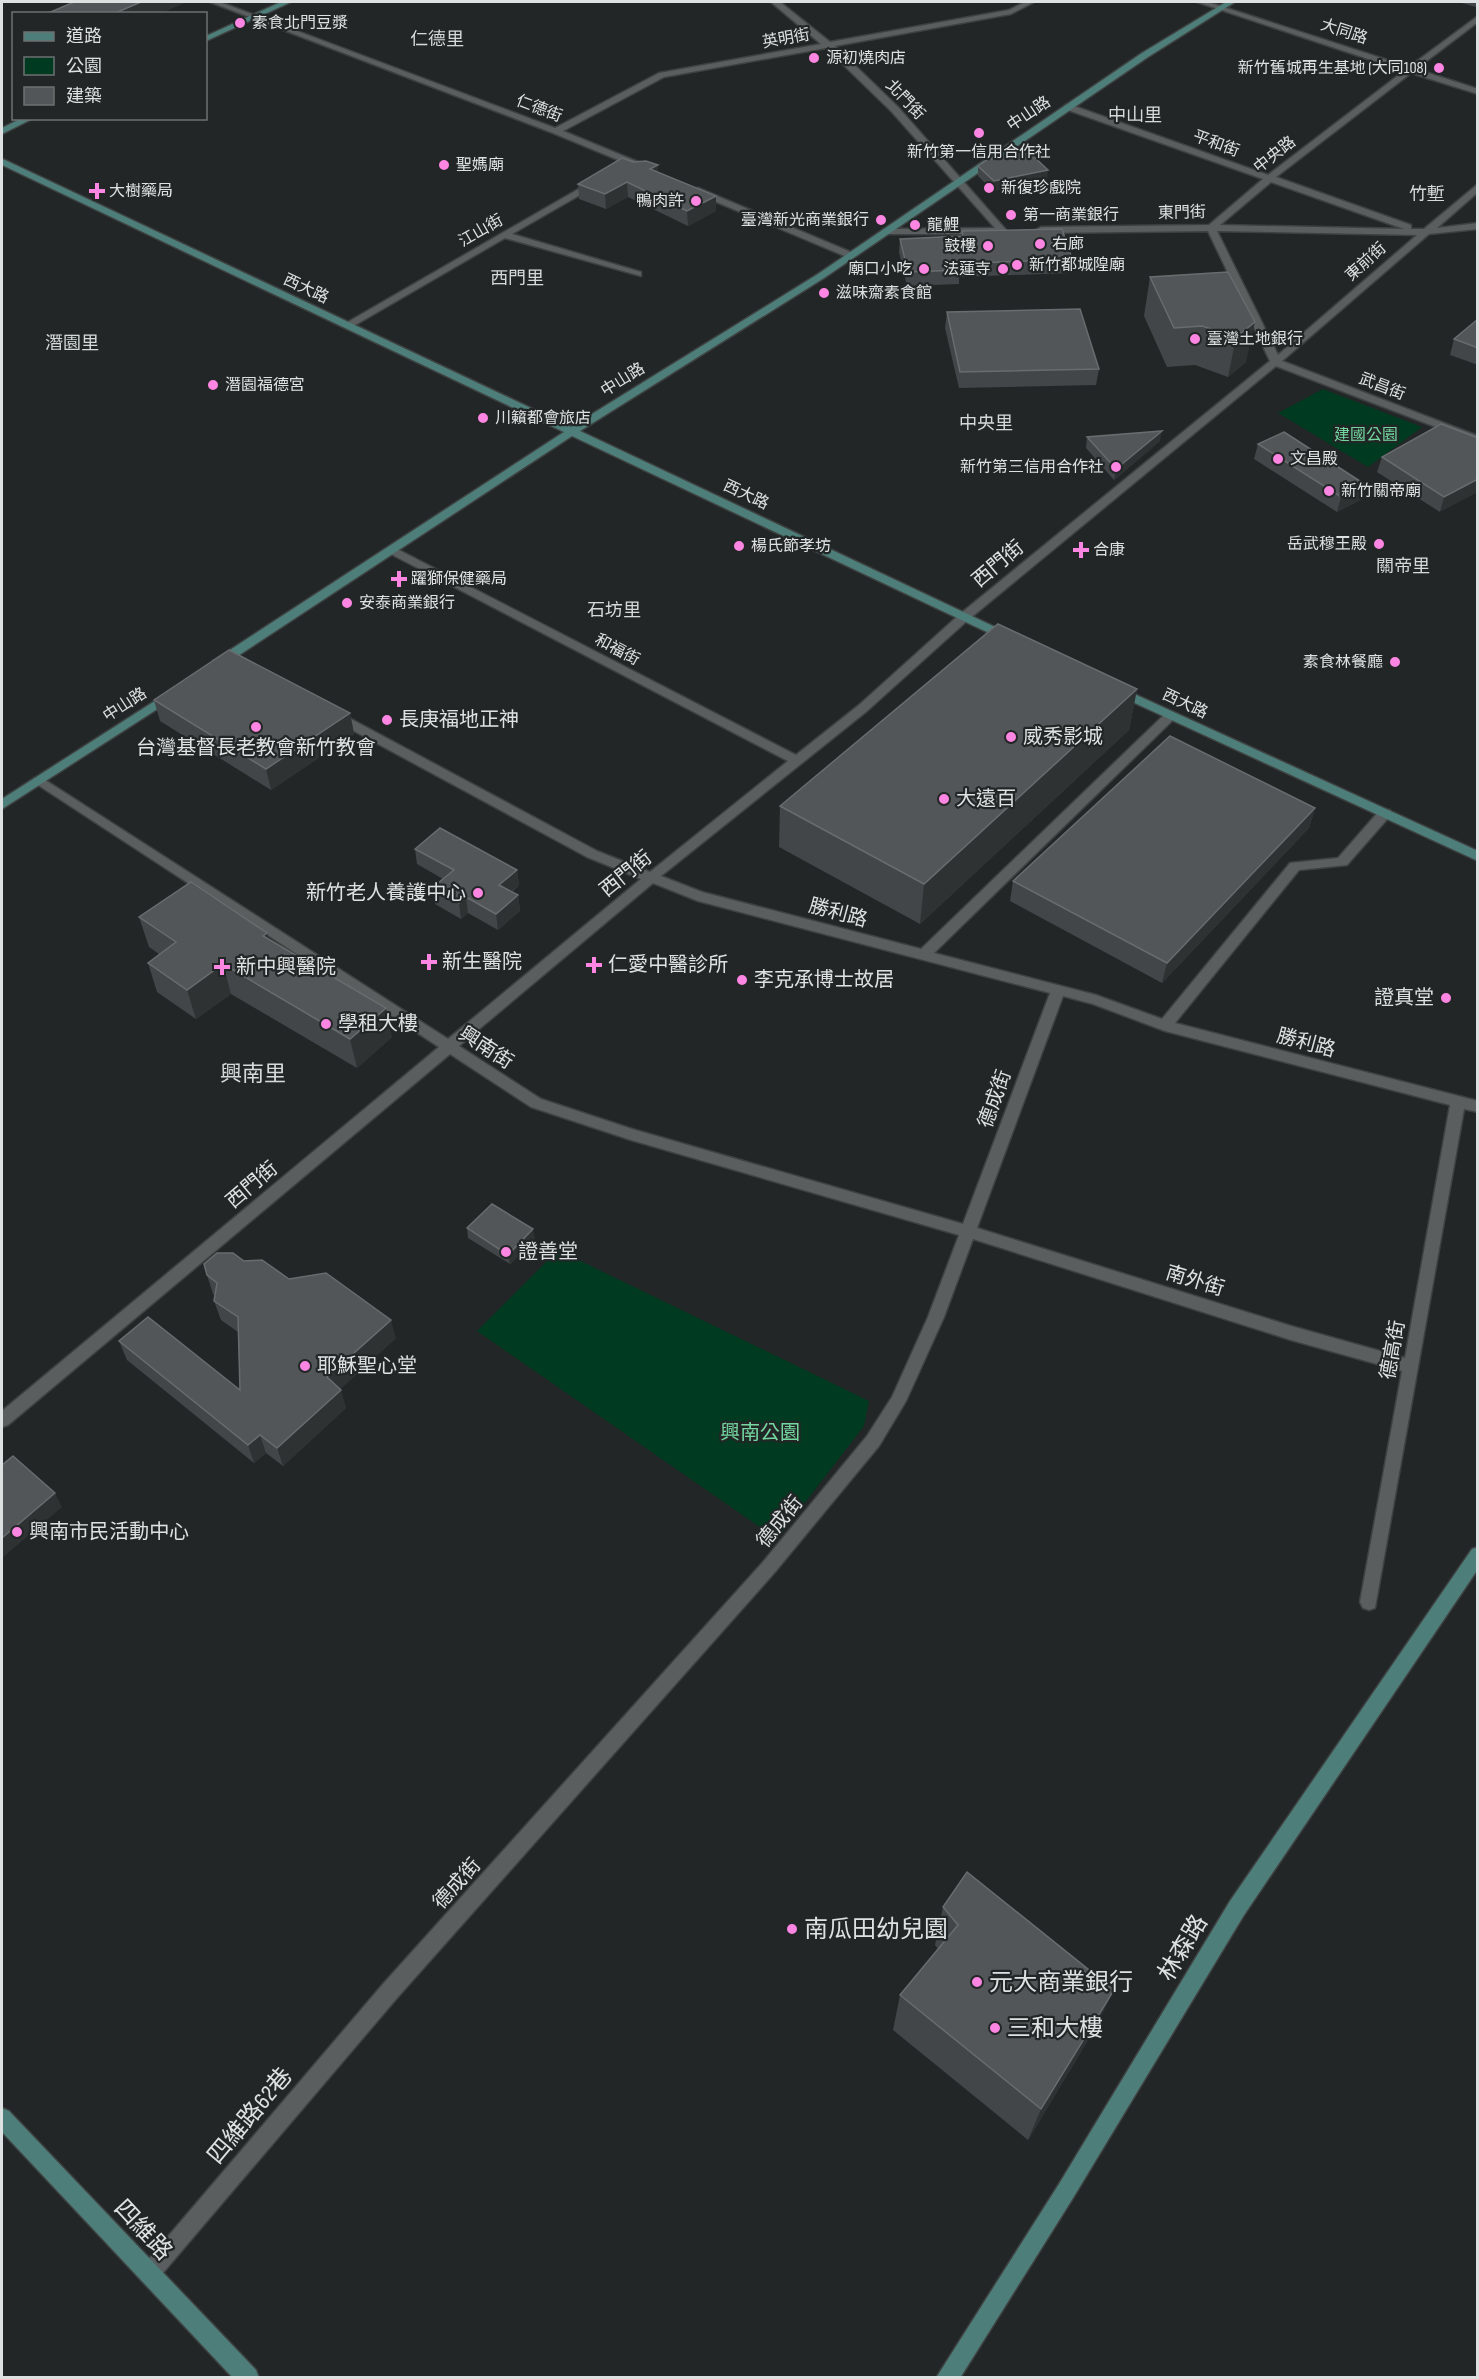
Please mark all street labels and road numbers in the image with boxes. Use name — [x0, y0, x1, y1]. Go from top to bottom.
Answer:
street label: 大同路 — [1318, 16, 1370, 48]
street label: 英明街 — [761, 25, 811, 53]
street label: 北門街 — [881, 76, 929, 124]
street label: 仁德街 — [513, 92, 565, 126]
street label: 中山路 — [1004, 93, 1054, 135]
street label: 平和街 — [1190, 127, 1242, 161]
street label: 中央路 — [1250, 133, 1300, 177]
street label: 東門街 — [1158, 203, 1206, 223]
street label: 江山街 — [455, 211, 507, 251]
street label: 東前街 — [1342, 239, 1390, 285]
street label: 西大路 — [280, 270, 332, 308]
street label: 中山路 — [598, 359, 648, 401]
street label: 武昌街 — [1356, 370, 1408, 404]
street label: 西大路 — [720, 476, 772, 514]
street label: 西門街 — [967, 536, 1029, 592]
street label: 和福街 — [591, 630, 643, 670]
street label: 中山路 — [100, 684, 150, 726]
street label: 西大路 — [1159, 685, 1211, 723]
street label: 西門街 — [595, 846, 657, 902]
street label: 勝利路 — [806, 894, 870, 932]
street label: 興南街 — [454, 1022, 518, 1074]
street label: 勝利路 — [1274, 1024, 1338, 1062]
street label: 德成街 — [973, 1067, 1017, 1131]
street label: 西門街 — [221, 1157, 283, 1213]
street label: 南外街 — [1163, 1261, 1227, 1301]
street label: 德高街 — [1376, 1318, 1410, 1382]
street label: 德成街 — [752, 1491, 808, 1553]
street label: 德成街 — [428, 1854, 486, 1914]
street label: 林森路 — [1152, 1910, 1214, 1986]
street label: 四維路62巷 — [201, 2062, 299, 2170]
street label: 四維路 — [108, 2194, 178, 2266]

